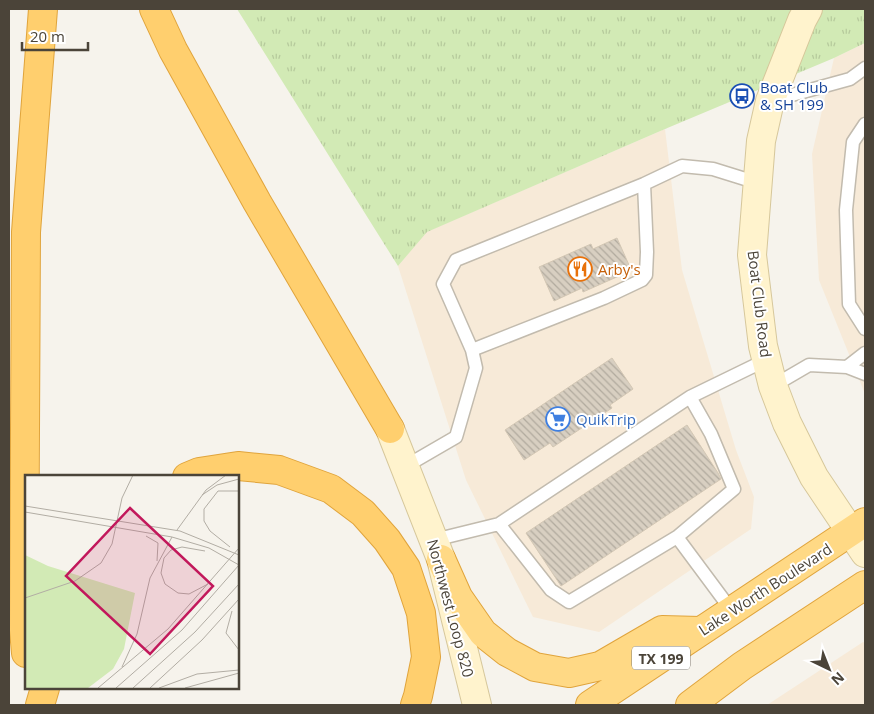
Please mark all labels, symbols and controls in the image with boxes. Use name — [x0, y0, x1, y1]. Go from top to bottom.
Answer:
scale bar — [22, 20, 89, 52]
text: 20 m — [30, 26, 65, 46]
place label: Boat Club & SH 199 — [760, 77, 828, 114]
bus stop icon: Boat Club & SH 199 — [729, 83, 755, 109]
street label: Boat Club Road — [744, 249, 776, 359]
restaurant icon: Arby's — [567, 256, 593, 282]
place label: Arby's — [598, 259, 641, 279]
supermarket icon: QuikTrip — [545, 406, 571, 432]
place label: QuikTrip — [576, 409, 636, 429]
inset map — [25, 475, 239, 689]
street label: Northwest Loop 820 — [423, 537, 479, 679]
street label: Lake Worth Boulevard — [695, 538, 835, 640]
north arrow — [804, 644, 854, 694]
road number: TX 199 — [632, 646, 690, 670]
text: N — [828, 668, 849, 690]

